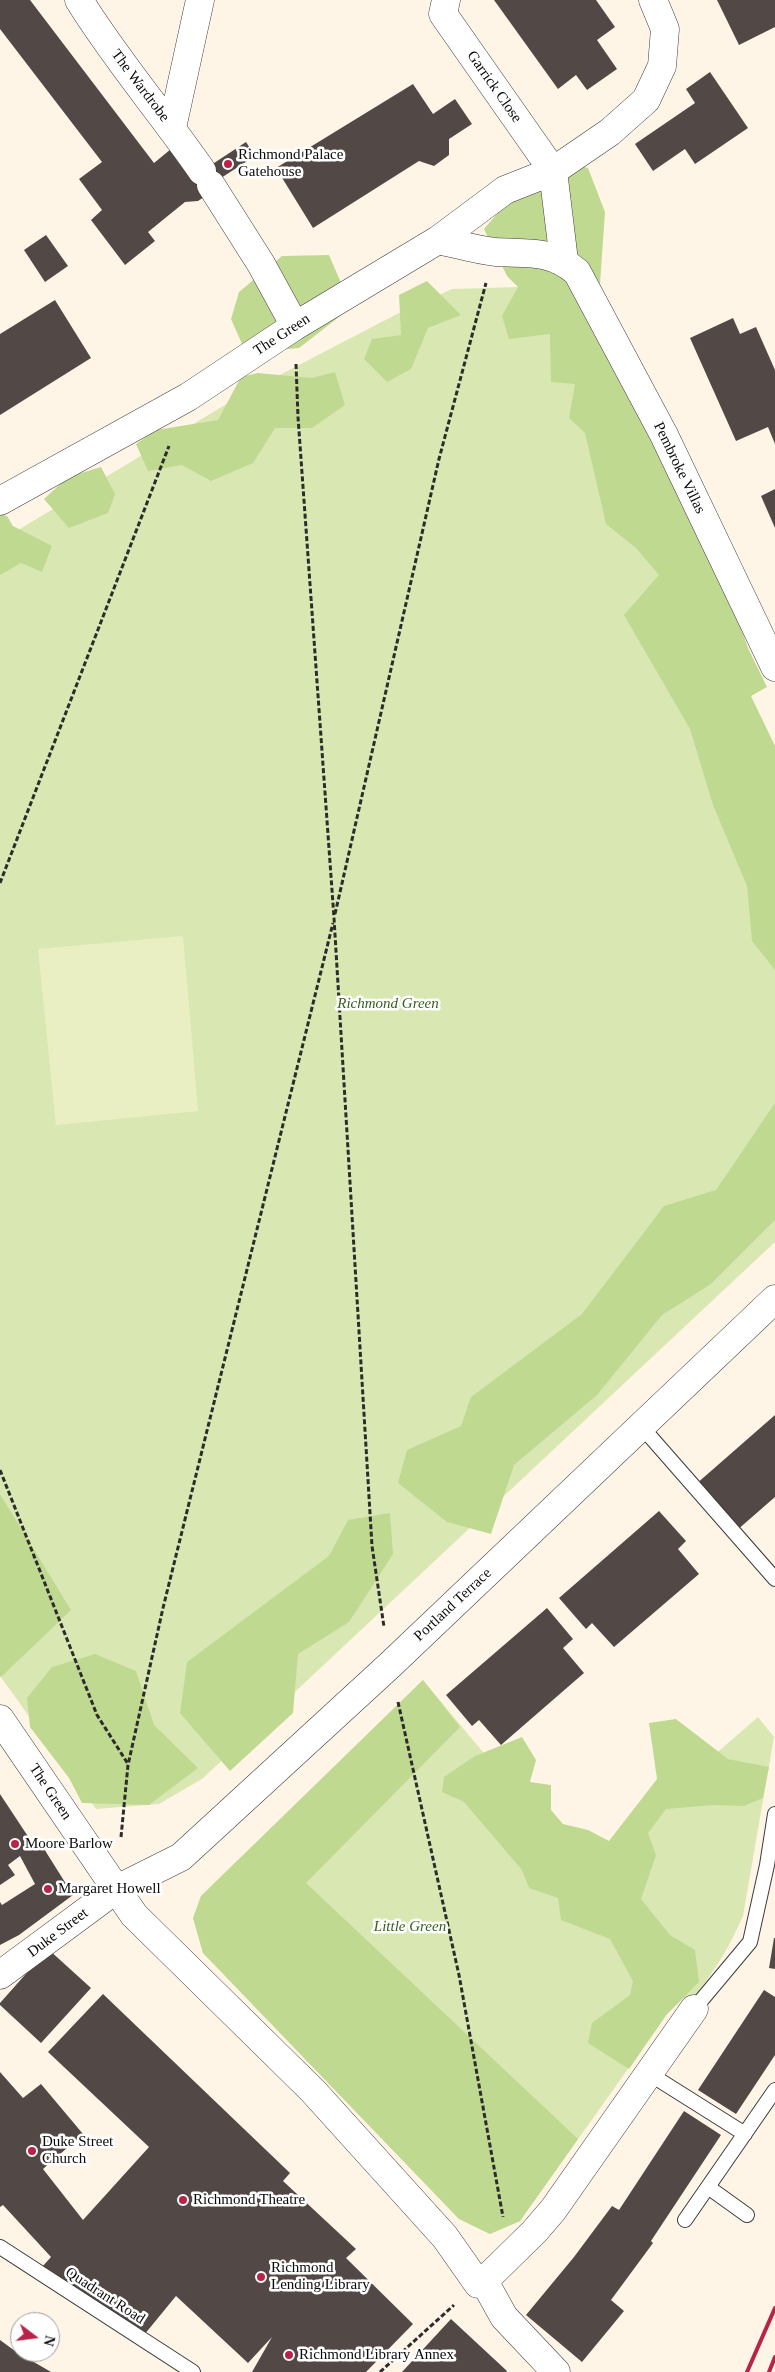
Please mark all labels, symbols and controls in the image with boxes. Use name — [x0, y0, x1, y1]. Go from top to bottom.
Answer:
street label: The Wardrobe — [107, 46, 173, 126]
street label: Garrick Close — [463, 48, 525, 126]
place label: Richmond Palace Gatehouse — [238, 146, 343, 181]
marker: Richmond Palace Gatehouse — [222, 158, 234, 170]
street label: The Green — [250, 310, 314, 360]
street label: Pembroke Villas — [649, 419, 709, 517]
park label: Richmond Green — [337, 995, 439, 1013]
street label: Portland Terrace — [411, 1565, 495, 1645]
street label: The Green — [25, 1761, 75, 1823]
place label: Moore Barlow — [25, 1835, 113, 1853]
marker: Moore Barlow — [9, 1838, 21, 1850]
place label: Margaret Howell — [58, 1880, 161, 1898]
marker: Margaret Howell — [42, 1883, 54, 1895]
street label: Duke Street — [24, 1904, 92, 1962]
park label: Little Green — [374, 1918, 446, 1936]
place label: Duke Street Church — [42, 2133, 113, 2168]
marker: Duke Street Church — [26, 2145, 38, 2157]
place label: Richmond Theatre — [193, 2191, 305, 2209]
marker: Richmond Theatre — [177, 2194, 189, 2206]
place label: Richmond Lending Library — [271, 2259, 370, 2294]
street label: Quadrant Road — [62, 2264, 148, 2328]
marker: Richmond Lending Library — [255, 2271, 267, 2283]
north arrow — [10, 2312, 60, 2362]
text: N — [40, 2334, 58, 2348]
place label: Richmond Library Annex — [299, 2346, 454, 2364]
marker: Richmond Library Annex — [283, 2349, 295, 2361]

